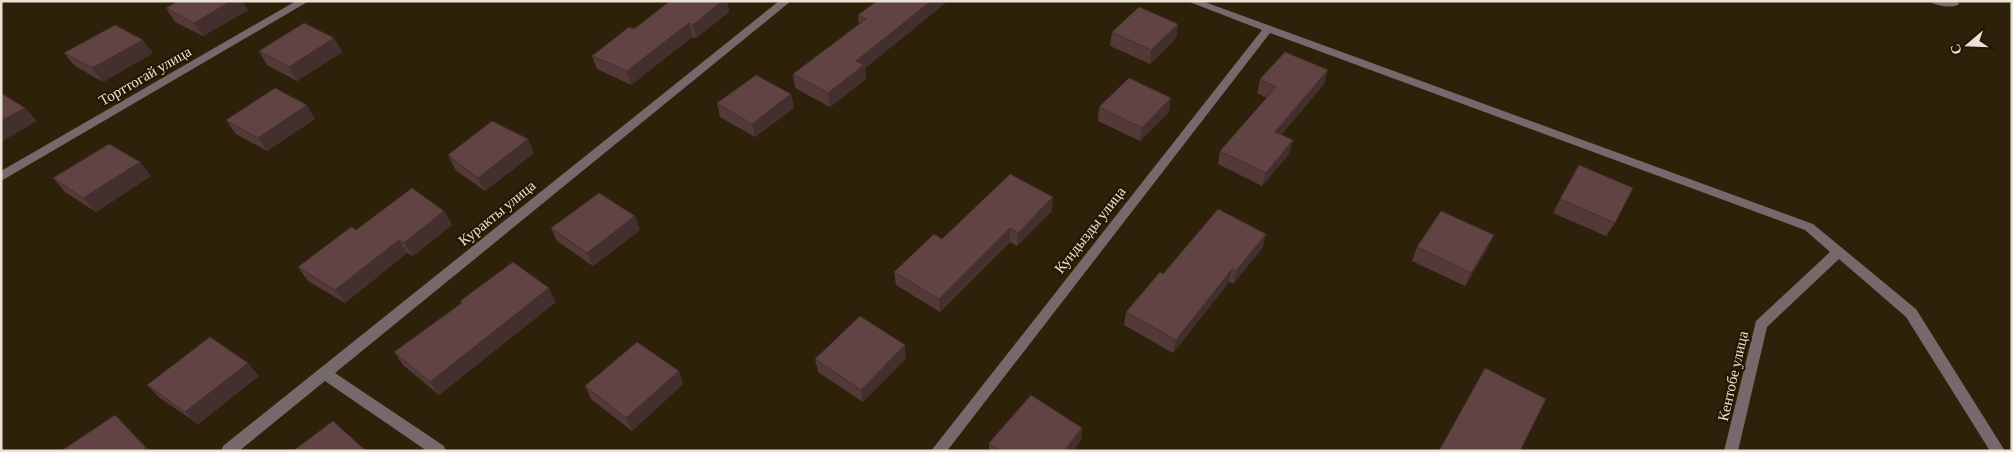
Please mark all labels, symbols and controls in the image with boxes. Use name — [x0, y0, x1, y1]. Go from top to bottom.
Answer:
north arrow — [1943, 20, 1993, 70]
text: С — [1946, 42, 1965, 57]
street label: Торттогай улица — [96, 43, 194, 109]
street label: Куракты улица — [455, 177, 539, 249]
street label: Кундызды улица — [1051, 183, 1129, 276]
street label: Кентобе улица — [1715, 329, 1751, 423]

